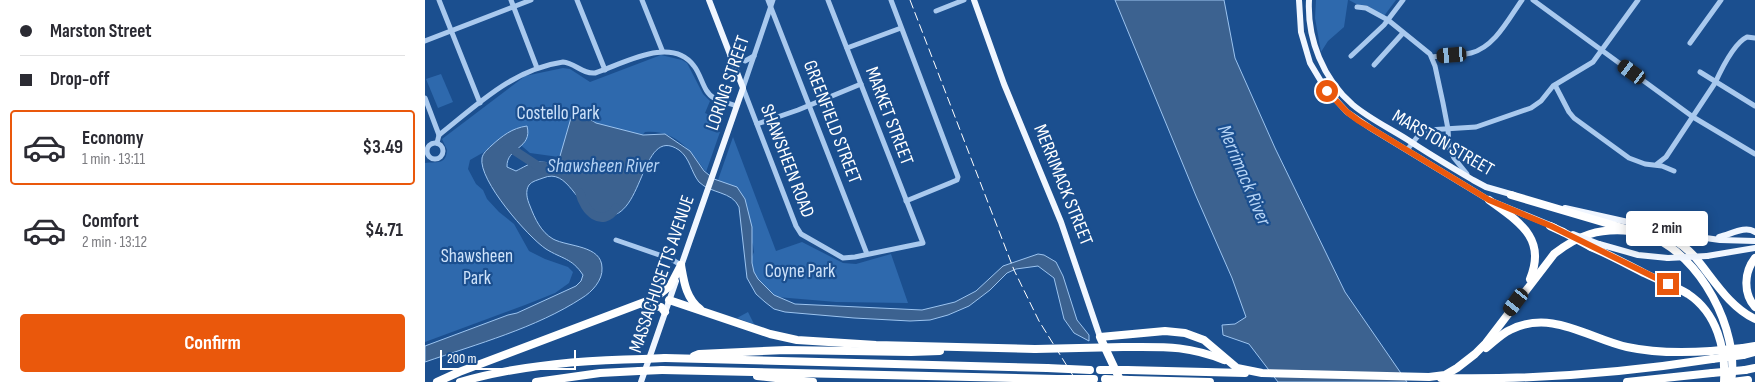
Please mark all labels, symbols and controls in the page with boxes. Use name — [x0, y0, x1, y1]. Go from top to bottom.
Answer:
text: Marston Street — [50, 20, 152, 43]
street label: LORING STREET — [701, 32, 755, 133]
car — [1436, 46, 1467, 64]
street label: GREENFIELD STREET — [798, 57, 866, 187]
car — [1615, 57, 1648, 87]
street label: MARKET STREET — [860, 64, 918, 169]
text: Drop-off — [50, 68, 110, 91]
route start — [1316, 80, 1338, 102]
street label: SHAWSHEEN ROAD — [755, 101, 819, 221]
park label: Costello Park — [517, 102, 600, 125]
street label: MARSTON STREET — [1388, 105, 1498, 181]
street label: MERRIMACK STREET — [1028, 121, 1098, 249]
water label: Merrimack River — [1212, 121, 1276, 230]
icon: car — [22, 125, 67, 170]
text: Economy — [82, 127, 144, 150]
text: $3.49 — [362, 136, 403, 159]
text: 1 min · 13:11 — [82, 150, 145, 169]
water label: Shawsheen River — [547, 154, 660, 178]
street label: MASSACHUSETTS AVENUE — [624, 192, 700, 356]
icon: car — [22, 208, 67, 253]
text: Comfort — [82, 210, 139, 233]
callout: 2 min — [1627, 212, 1709, 246]
text: $4.71 — [365, 219, 403, 242]
text: 2 min — [1652, 219, 1682, 238]
text: 2 min · 13:12 — [82, 233, 147, 252]
park label: Shawsheen Park — [441, 245, 513, 290]
park label: Coyne Park — [765, 260, 836, 283]
route end — [1657, 273, 1679, 295]
car — [1500, 286, 1531, 318]
button: Confirm — [20, 314, 405, 372]
scale bar — [440, 347, 576, 370]
text: 200 m — [447, 350, 476, 367]

